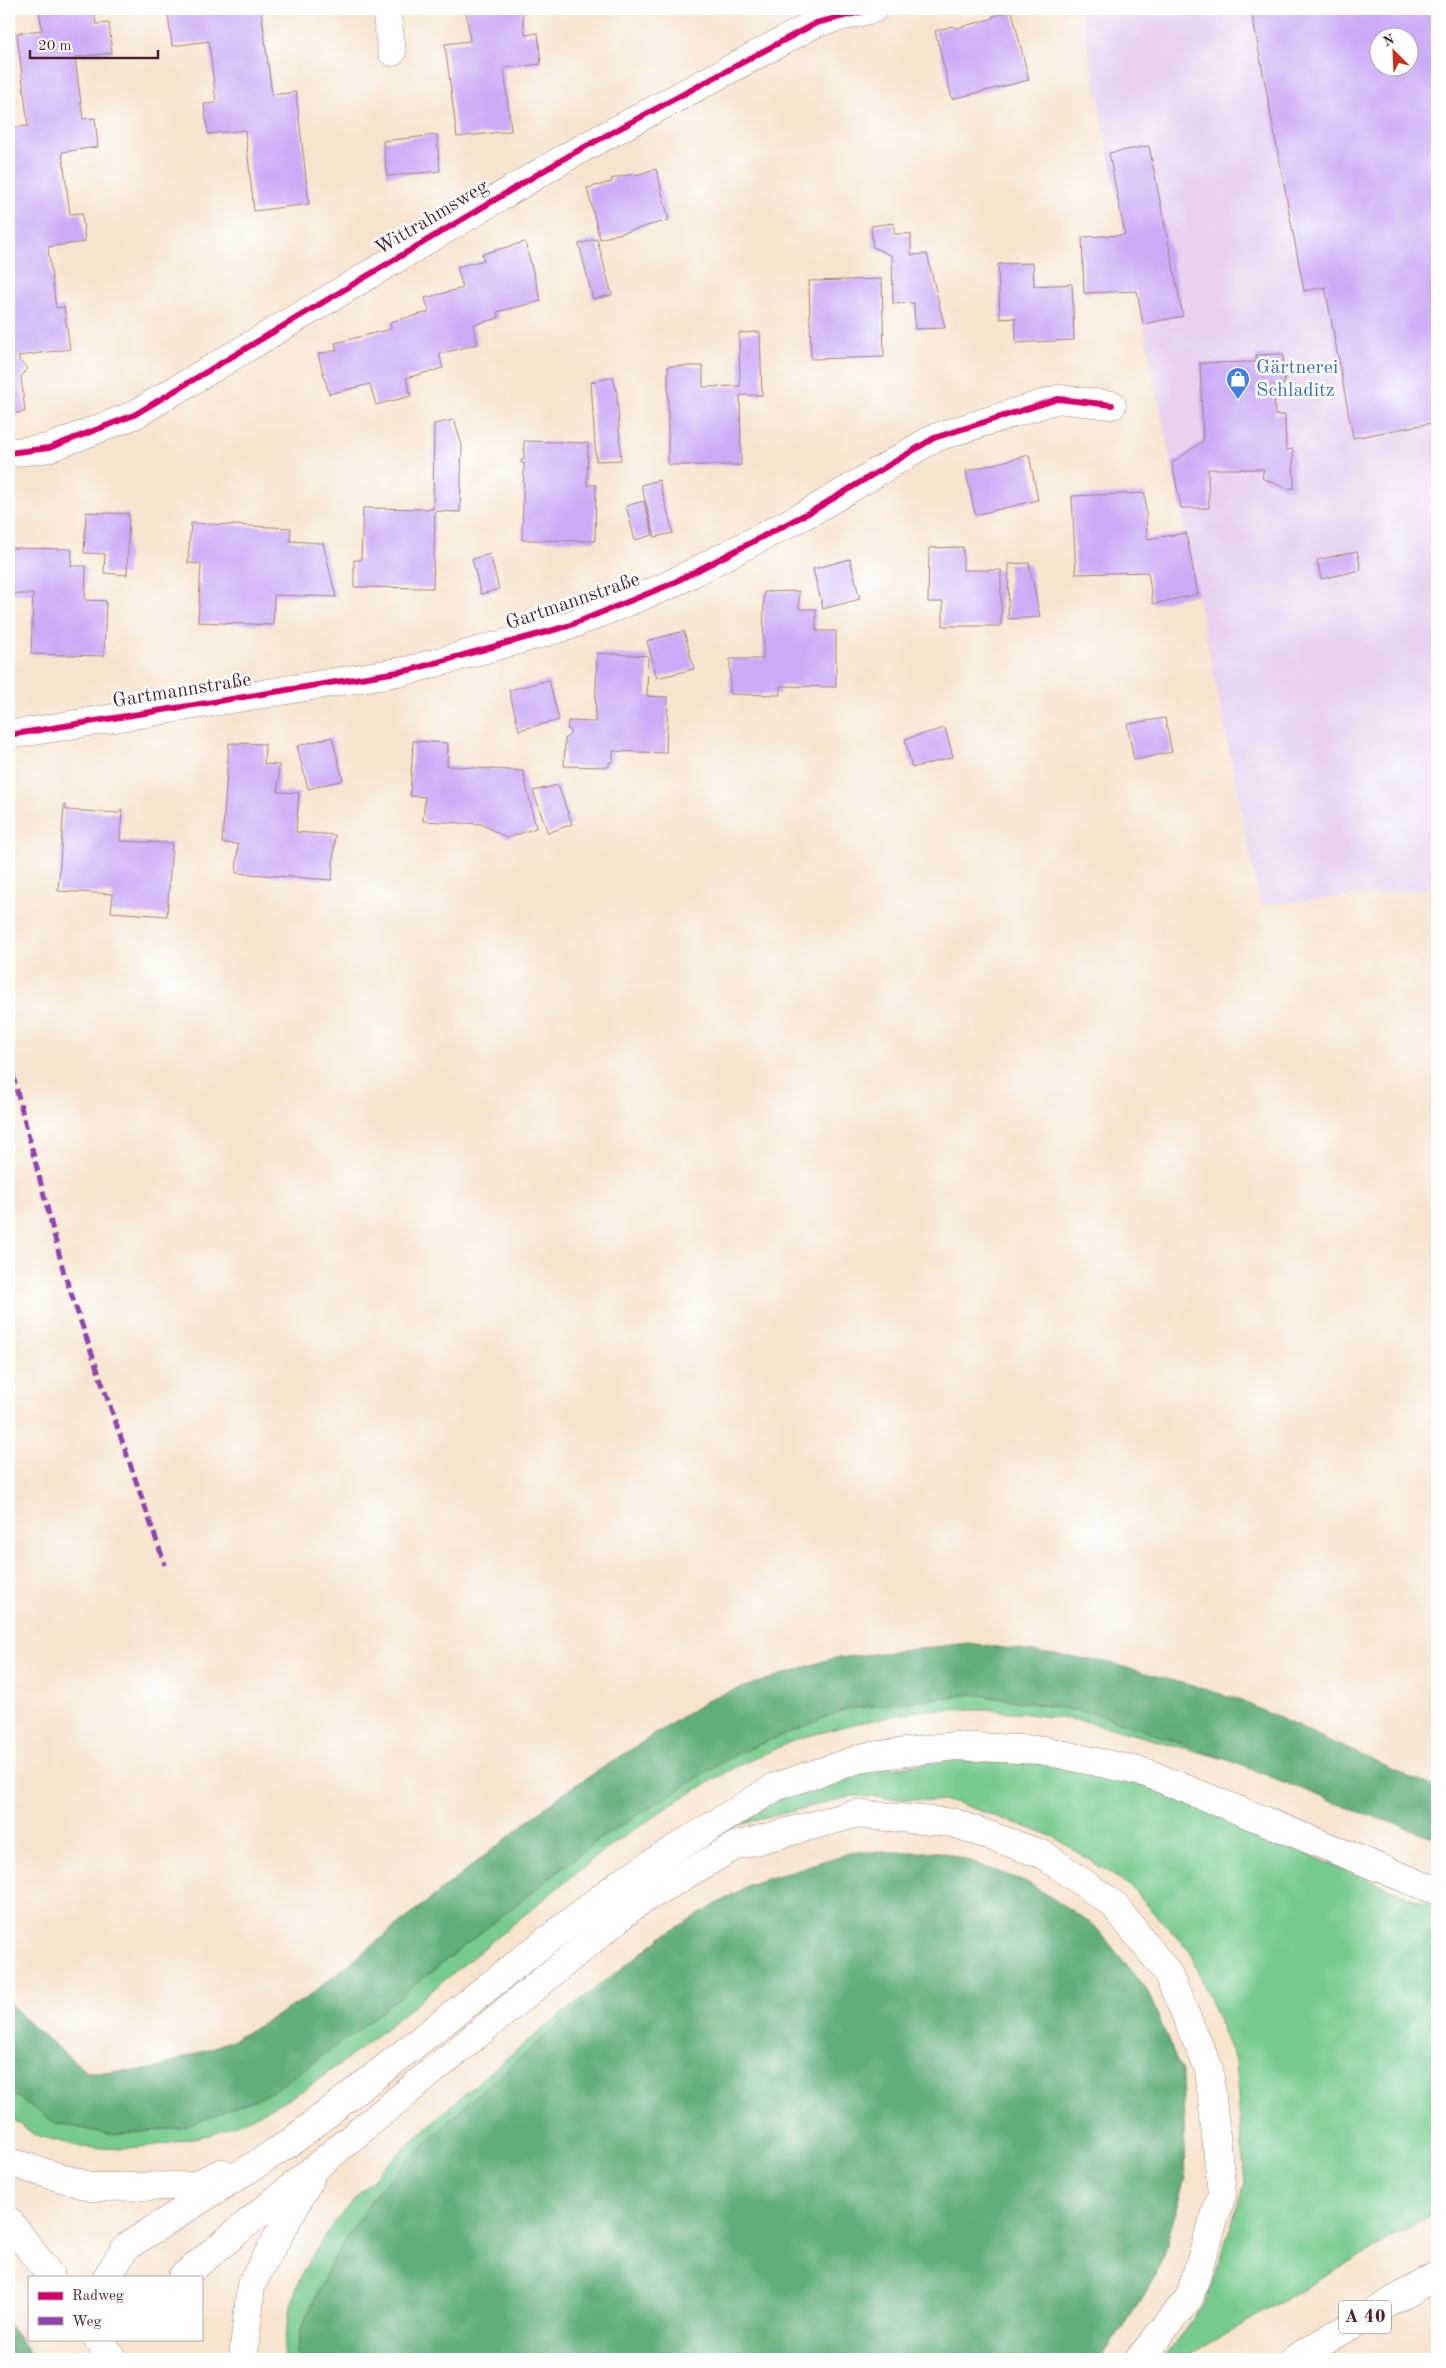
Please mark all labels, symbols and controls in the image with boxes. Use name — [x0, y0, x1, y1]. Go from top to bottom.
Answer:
scale bar — [30, 28, 158, 60]
north arrow — [1368, 28, 1418, 78]
text: N — [1381, 32, 1397, 50]
text: 20 m — [38, 39, 72, 54]
street label: Wittrahmsweg — [372, 176, 492, 260]
place label: Gärtnerei Schladitz — [1256, 358, 1338, 401]
shop icon: Gärtnerei Schladitz — [1225, 366, 1251, 400]
street label: Gartmannstraße — [503, 570, 643, 634]
street label: Gartmannstraße — [111, 670, 253, 712]
legend — [28, 2276, 202, 2340]
text: Radweg — [72, 2289, 124, 2304]
road number: A 40 — [1339, 2300, 1391, 2334]
text: Weg — [72, 2315, 102, 2330]

